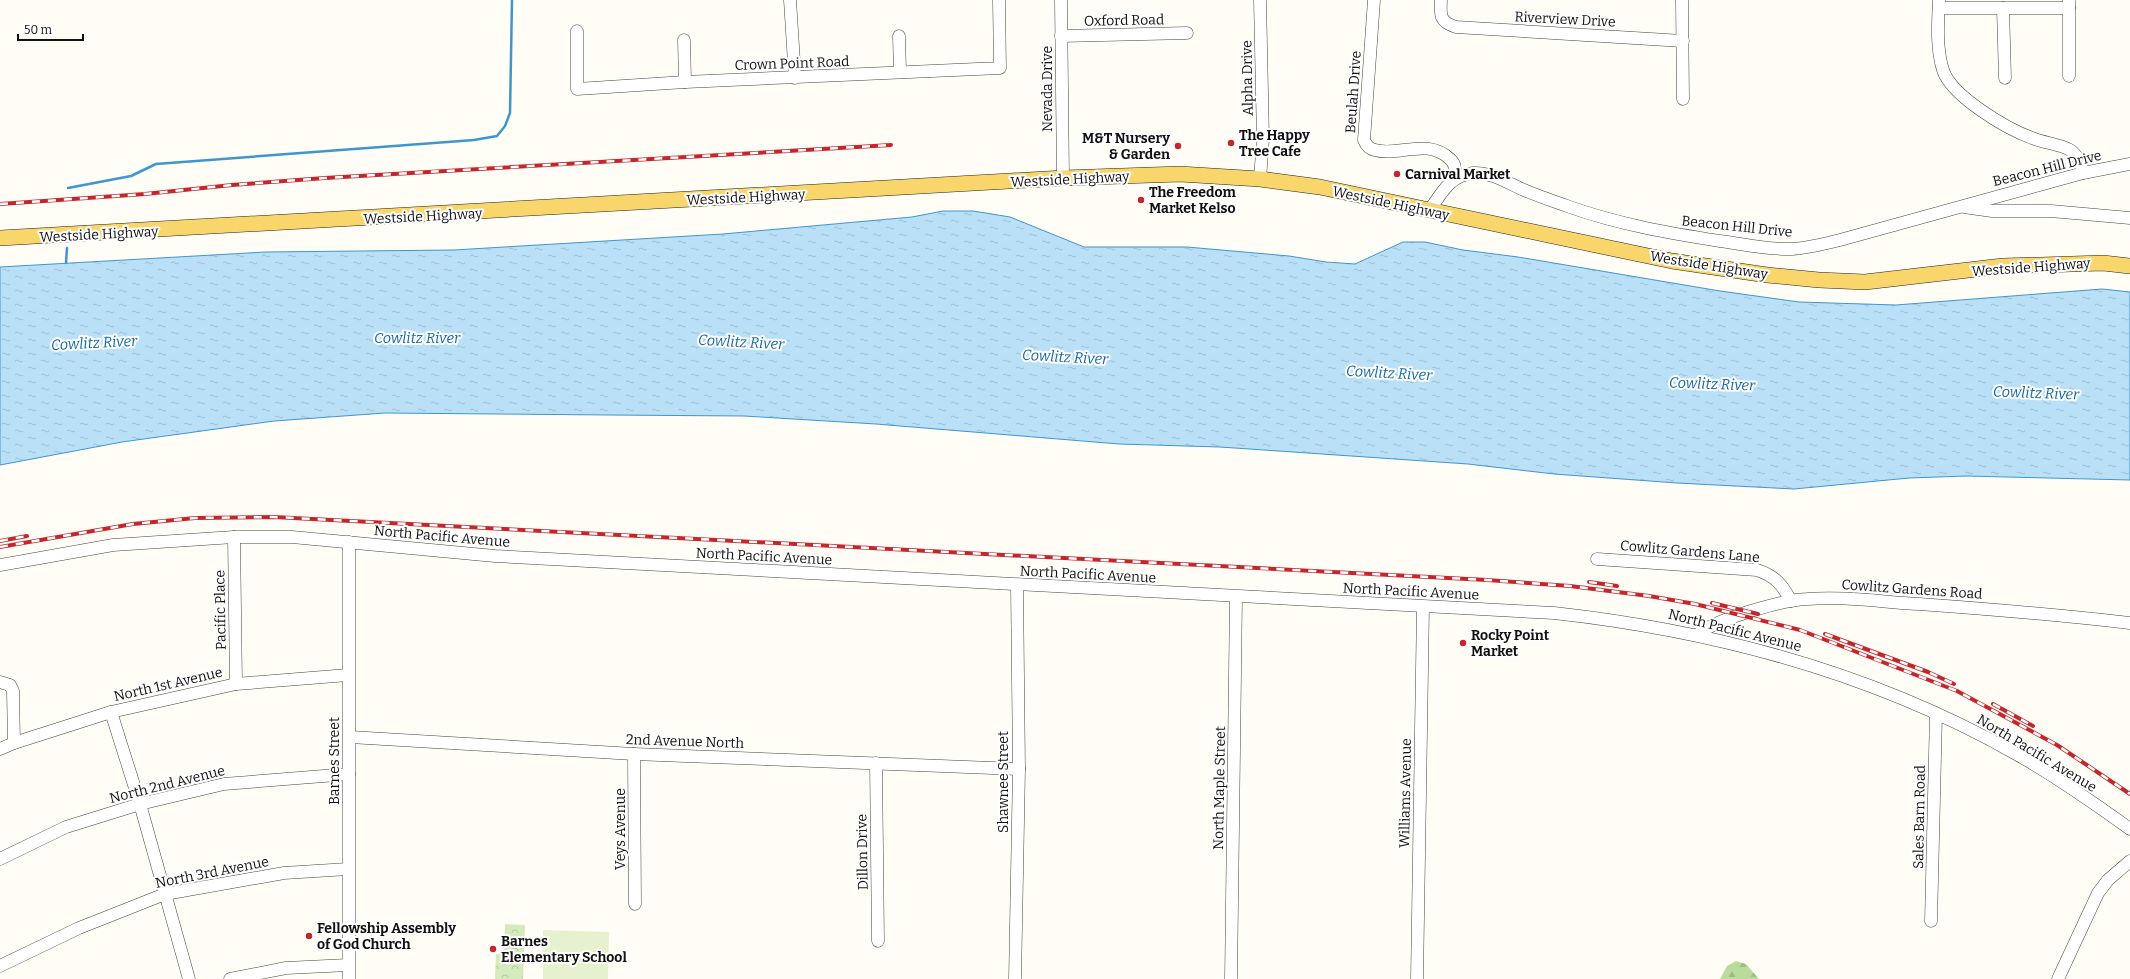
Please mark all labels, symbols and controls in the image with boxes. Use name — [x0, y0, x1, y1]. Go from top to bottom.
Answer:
street label: Riverview Drive — [1514, 8, 1616, 31]
street label: Oxford Road — [1084, 11, 1164, 30]
scale bar — [18, 16, 83, 42]
text: 50 m — [24, 23, 53, 37]
street label: Alpha Drive — [1238, 40, 1257, 116]
street label: Nevada Drive — [1039, 46, 1056, 132]
street label: Beulah Drive — [1342, 50, 1365, 134]
street label: Crown Point Road — [734, 53, 850, 74]
place label: The Happy Tree Cafe — [1239, 127, 1310, 160]
place label: M&T Nursery & Garden — [1082, 130, 1170, 163]
marker: The Happy Tree Cafe — [1226, 138, 1236, 148]
marker: M&T Nursery & Garden — [1173, 141, 1183, 151]
street label: Beacon Hill Drive — [1991, 147, 2103, 190]
place label: Carnival Market — [1405, 166, 1511, 183]
street label: Westside Highway — [1010, 168, 1131, 191]
marker: Carnival Market — [1392, 169, 1402, 179]
street label: Westside Highway — [1331, 183, 1451, 224]
place label: The Freedom Market Kelso — [1149, 184, 1236, 217]
street label: Westside Highway — [686, 186, 807, 209]
marker: The Freedom Market Kelso — [1136, 195, 1146, 205]
street label: Westside Highway — [363, 205, 484, 228]
street label: Beacon Hill Drive — [1681, 212, 1793, 241]
street label: Westside Highway — [39, 223, 160, 246]
street label: Westside Highway — [1649, 248, 1770, 283]
street label: Westside Highway — [1971, 255, 2092, 280]
water label: Cowlitz River — [374, 329, 461, 347]
water label: Cowlitz River — [697, 331, 785, 353]
water label: Cowlitz River — [50, 332, 138, 354]
water label: Cowlitz River — [1021, 346, 1109, 368]
water label: Cowlitz River — [1345, 362, 1433, 384]
water label: Cowlitz River — [1669, 374, 1756, 395]
water label: Cowlitz River — [1993, 383, 2080, 404]
street label: North Pacific Avenue — [373, 522, 511, 551]
street label: Cowlitz Gardens Lane — [1619, 537, 1760, 566]
street label: North Pacific Avenue — [695, 544, 833, 569]
street label: North Pacific Avenue — [1019, 562, 1157, 587]
street label: Pacific Place — [211, 570, 230, 650]
street label: Cowlitz Gardens Road — [1841, 576, 1983, 603]
street label: North Pacific Avenue — [1342, 579, 1480, 604]
street label: North Pacific Avenue — [1666, 606, 1803, 655]
place label: Rocky Point Market — [1471, 627, 1550, 660]
marker: Rocky Point Market — [1458, 638, 1468, 648]
street label: North 1st Avenue — [112, 664, 224, 705]
street label: North Pacific Avenue — [1974, 711, 2100, 796]
street label: Barnes Street — [326, 717, 343, 805]
street label: North Maple Street — [1210, 726, 1229, 850]
street label: 2nd Avenue North — [626, 731, 745, 752]
street label: Shawnee Street — [995, 731, 1012, 833]
street label: Williams Avenue — [1396, 738, 1415, 848]
street label: North 2nd Avenue — [108, 762, 227, 807]
street label: Sales Barn Road — [1910, 765, 1929, 869]
street label: Veys Avenue — [612, 788, 629, 870]
street label: Dillon Drive — [853, 814, 872, 890]
street label: North 3rd Avenue — [154, 853, 270, 892]
place label: Fellowship Assembly of God Church — [317, 920, 456, 953]
marker: Fellowship Assembly of God Church — [304, 931, 314, 941]
place label: Barnes Elementary School — [501, 933, 627, 966]
marker: Barnes Elementary School — [488, 944, 498, 954]

